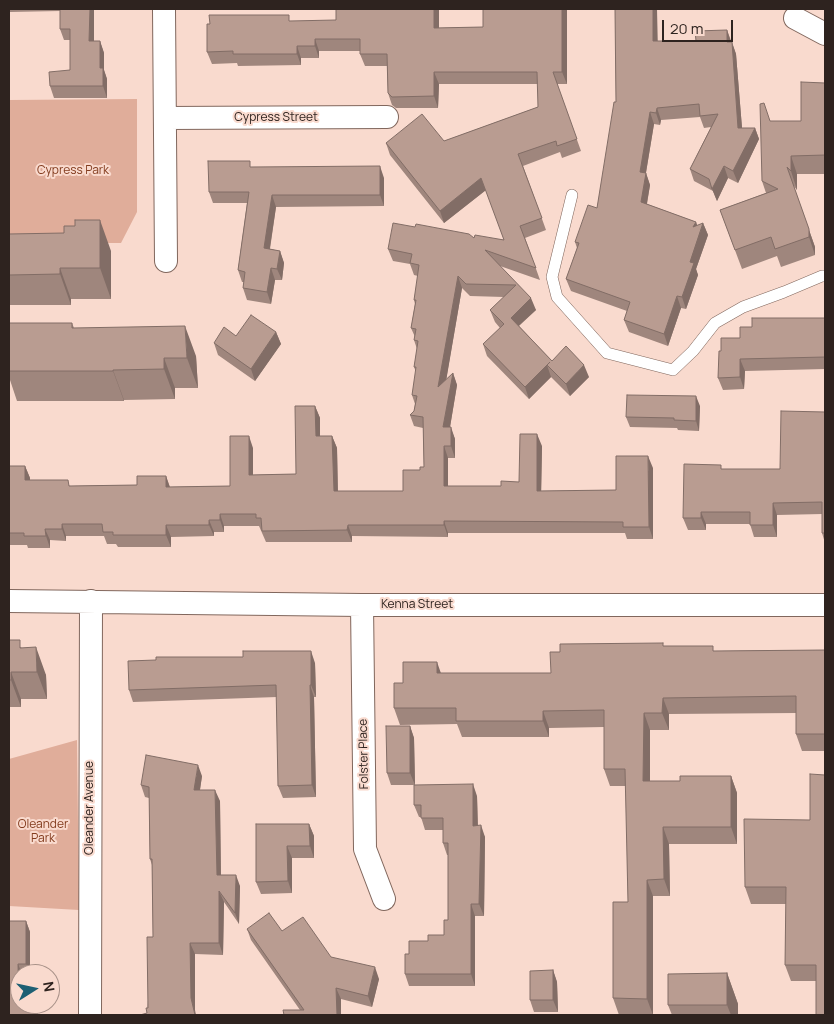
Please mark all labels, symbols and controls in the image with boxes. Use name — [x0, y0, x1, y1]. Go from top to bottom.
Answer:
scale bar — [664, 10, 735, 42]
text: 20 m — [670, 18, 703, 39]
street label: Cypress Street — [234, 111, 318, 125]
park label: Cypress Park — [37, 164, 109, 178]
street label: Kenna Street — [381, 598, 453, 612]
street label: Folster Place — [356, 719, 372, 789]
street label: Oleander Avenue — [83, 761, 97, 855]
park label: Oleander Park — [18, 818, 68, 846]
north arrow — [10, 964, 60, 1014]
text: N — [39, 980, 60, 993]

